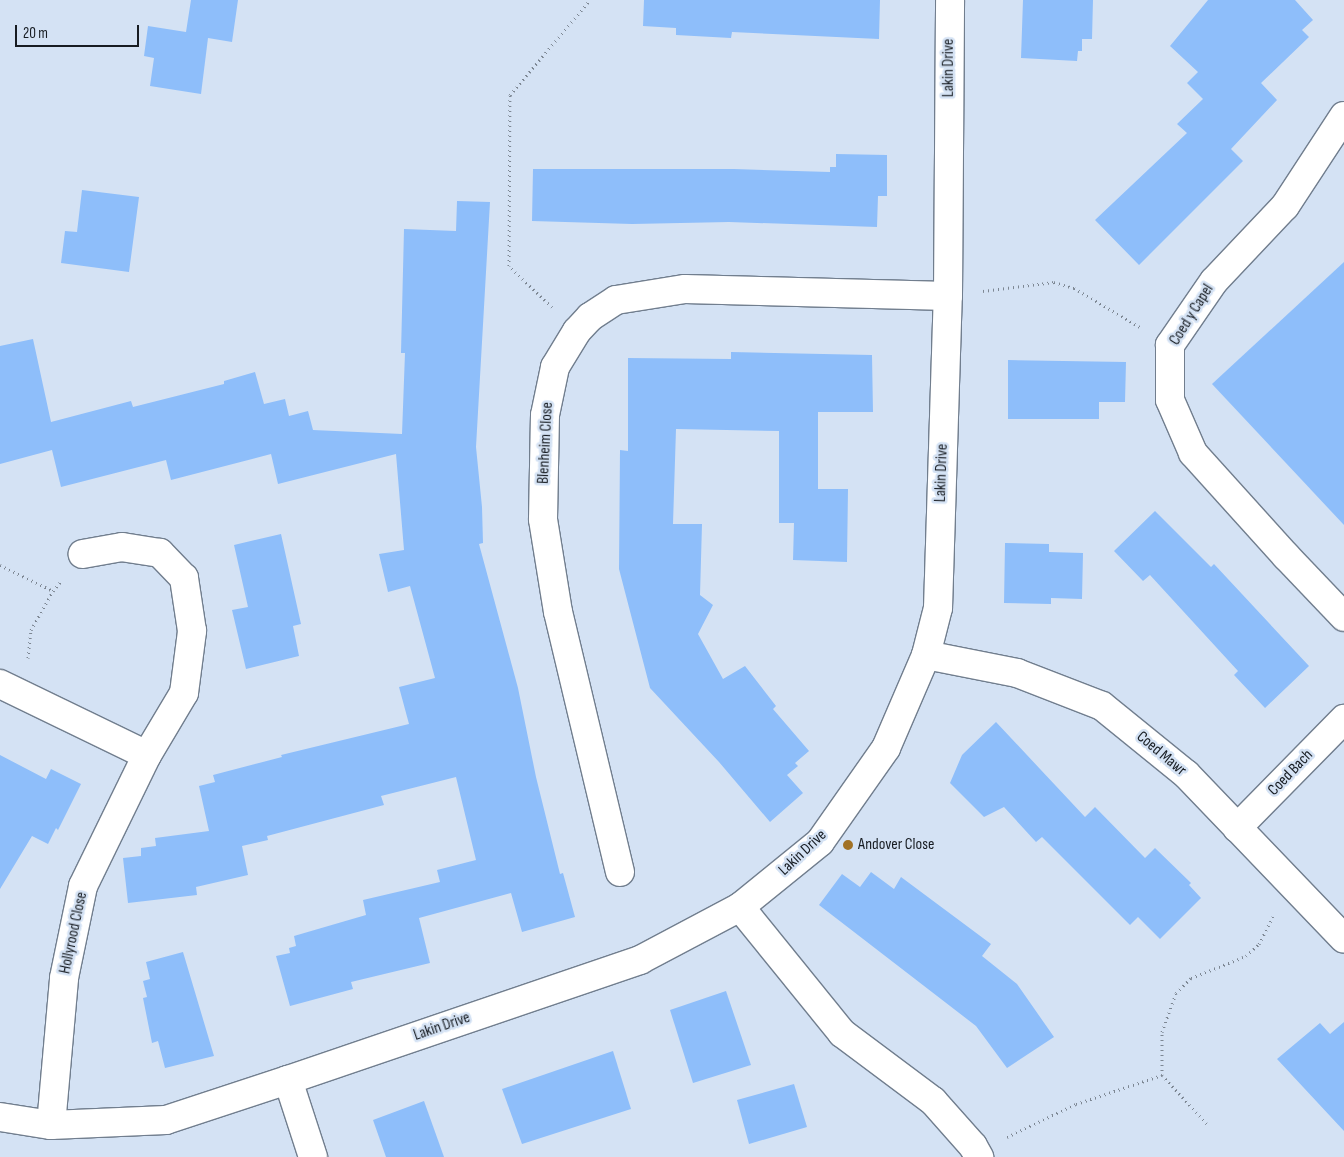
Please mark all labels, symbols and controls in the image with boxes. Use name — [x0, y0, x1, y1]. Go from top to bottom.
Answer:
scale bar — [18, 15, 141, 47]
text: 20 m — [23, 24, 48, 43]
street label: Lakin Drive — [939, 39, 959, 97]
street label: Coed y Capel — [1166, 281, 1218, 349]
street label: Blenheim Close — [534, 402, 558, 484]
street label: Lakin Drive — [931, 443, 953, 503]
street label: Coed Mawr — [1132, 728, 1190, 780]
street label: Coed Bach — [1264, 746, 1318, 800]
street label: Lakin Drive — [775, 826, 831, 880]
place label: Andover Close — [858, 835, 934, 855]
marker: Andover Close — [842, 839, 854, 851]
street label: Hollyrood Close — [56, 890, 92, 976]
street label: Lakin Drive — [411, 1008, 473, 1046]

